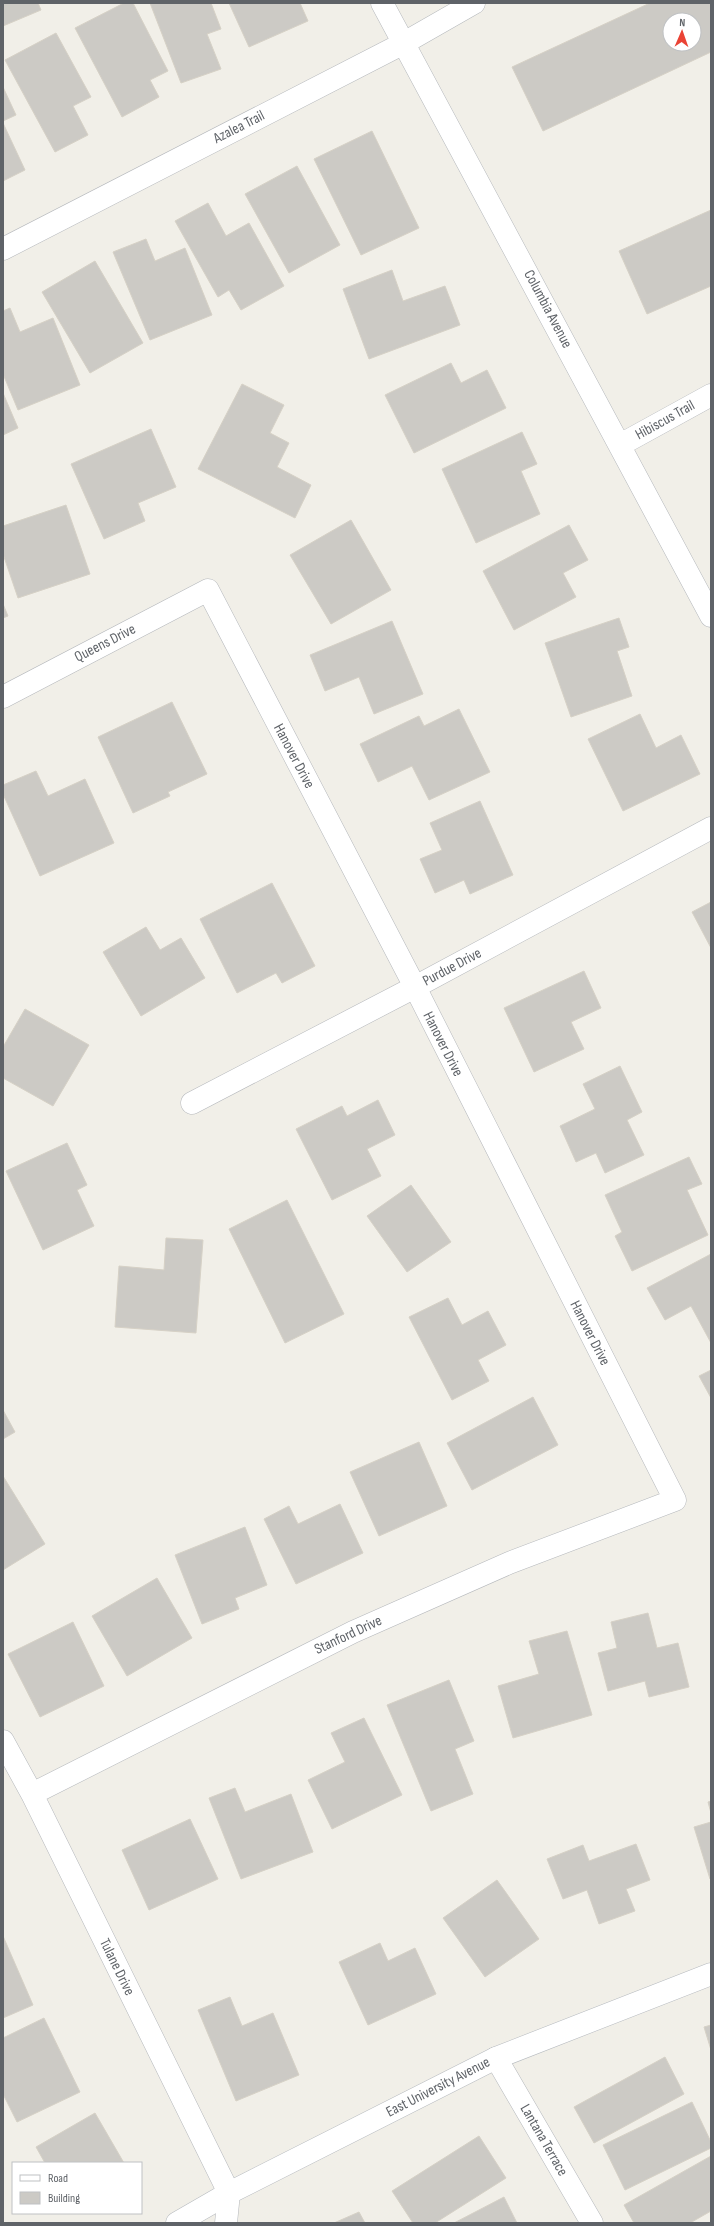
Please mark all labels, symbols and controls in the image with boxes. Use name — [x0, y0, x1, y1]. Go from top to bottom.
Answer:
north arrow — [662, 12, 702, 52]
text: N — [679, 16, 686, 29]
street label: Azalea Trail — [209, 106, 268, 148]
street label: Columbia Avenue — [519, 267, 577, 351]
street label: Hibiscus Trail — [632, 396, 698, 444]
street label: Queens Drive — [71, 620, 139, 666]
street label: Hanover Drive — [269, 720, 319, 792]
street label: Purdue Drive — [419, 944, 485, 990]
street label: Hanover Drive — [419, 1008, 467, 1080]
street label: Hanover Drive — [566, 1297, 614, 1369]
street label: Stanford Drive — [311, 1611, 385, 1659]
street label: Tulane Drive — [95, 1935, 139, 1999]
street label: East University Avenue — [383, 2053, 493, 2121]
street label: Lantana Terrace — [516, 2101, 572, 2179]
legend — [12, 2162, 142, 2214]
text: Road — [48, 2171, 68, 2186]
text: Building — [48, 2191, 80, 2206]

